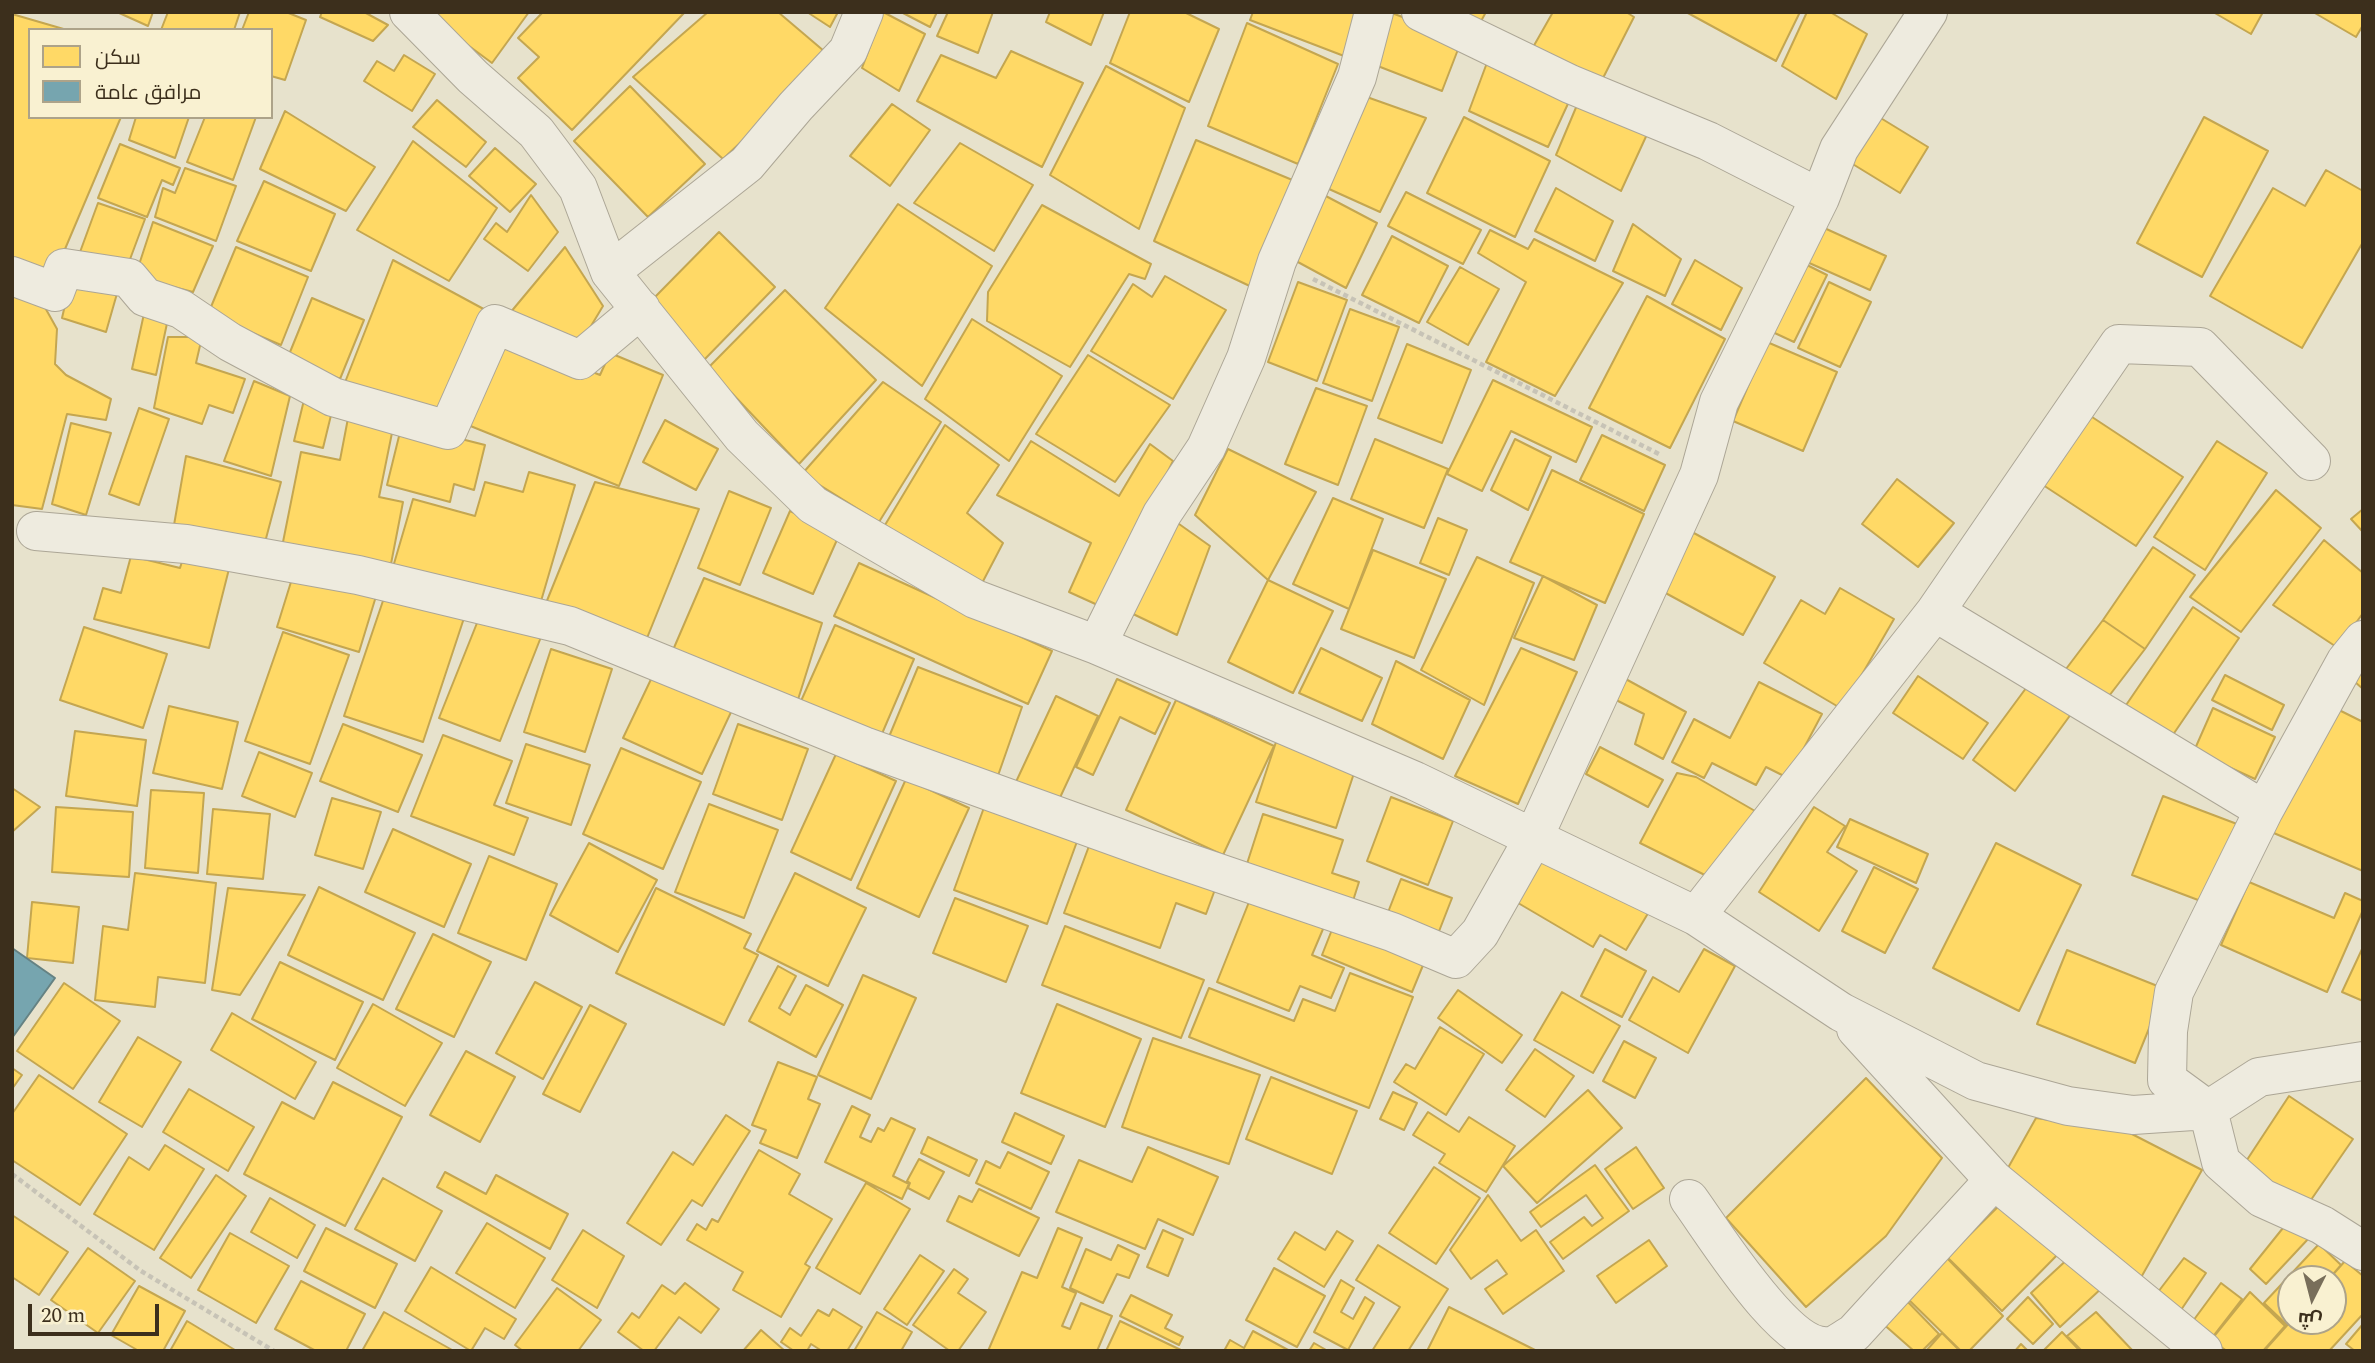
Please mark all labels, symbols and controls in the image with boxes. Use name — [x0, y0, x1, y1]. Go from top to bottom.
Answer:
legend — [28, 28, 273, 119]
text: سكن — [95, 42, 141, 74]
text: مرافق عامة — [95, 77, 201, 109]
north arrow — [2277, 1265, 2347, 1335]
scale bar — [32, 1290, 163, 1334]
text: 20 m — [41, 1300, 85, 1332]
text: ش — [2296, 1304, 2324, 1335]

